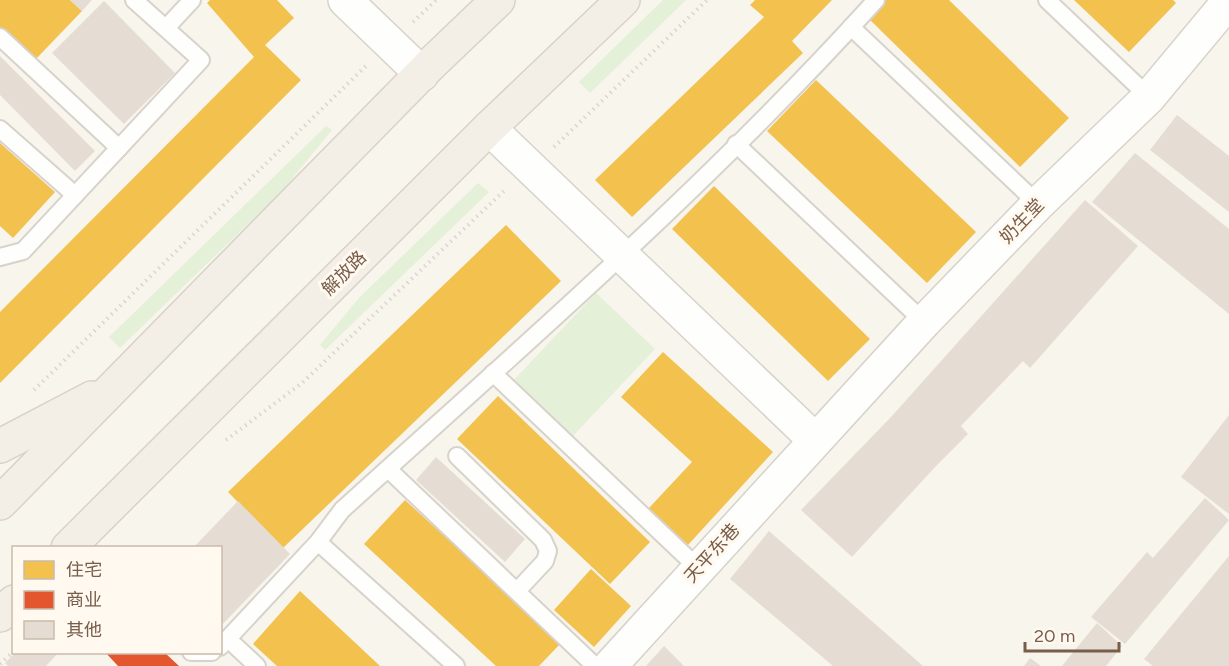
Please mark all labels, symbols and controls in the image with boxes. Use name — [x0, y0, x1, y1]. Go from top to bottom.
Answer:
street label: 奶生堂 — [995, 194, 1049, 248]
street label: 解放路 — [317, 246, 371, 300]
street label: 天平东巷 — [680, 519, 744, 587]
legend — [12, 546, 222, 654]
text: 住宅 — [66, 559, 102, 581]
text: 商业 — [66, 589, 102, 611]
scale bar — [1025, 615, 1120, 653]
text: 其他 — [66, 619, 102, 641]
text: 20 m — [1034, 625, 1075, 647]

